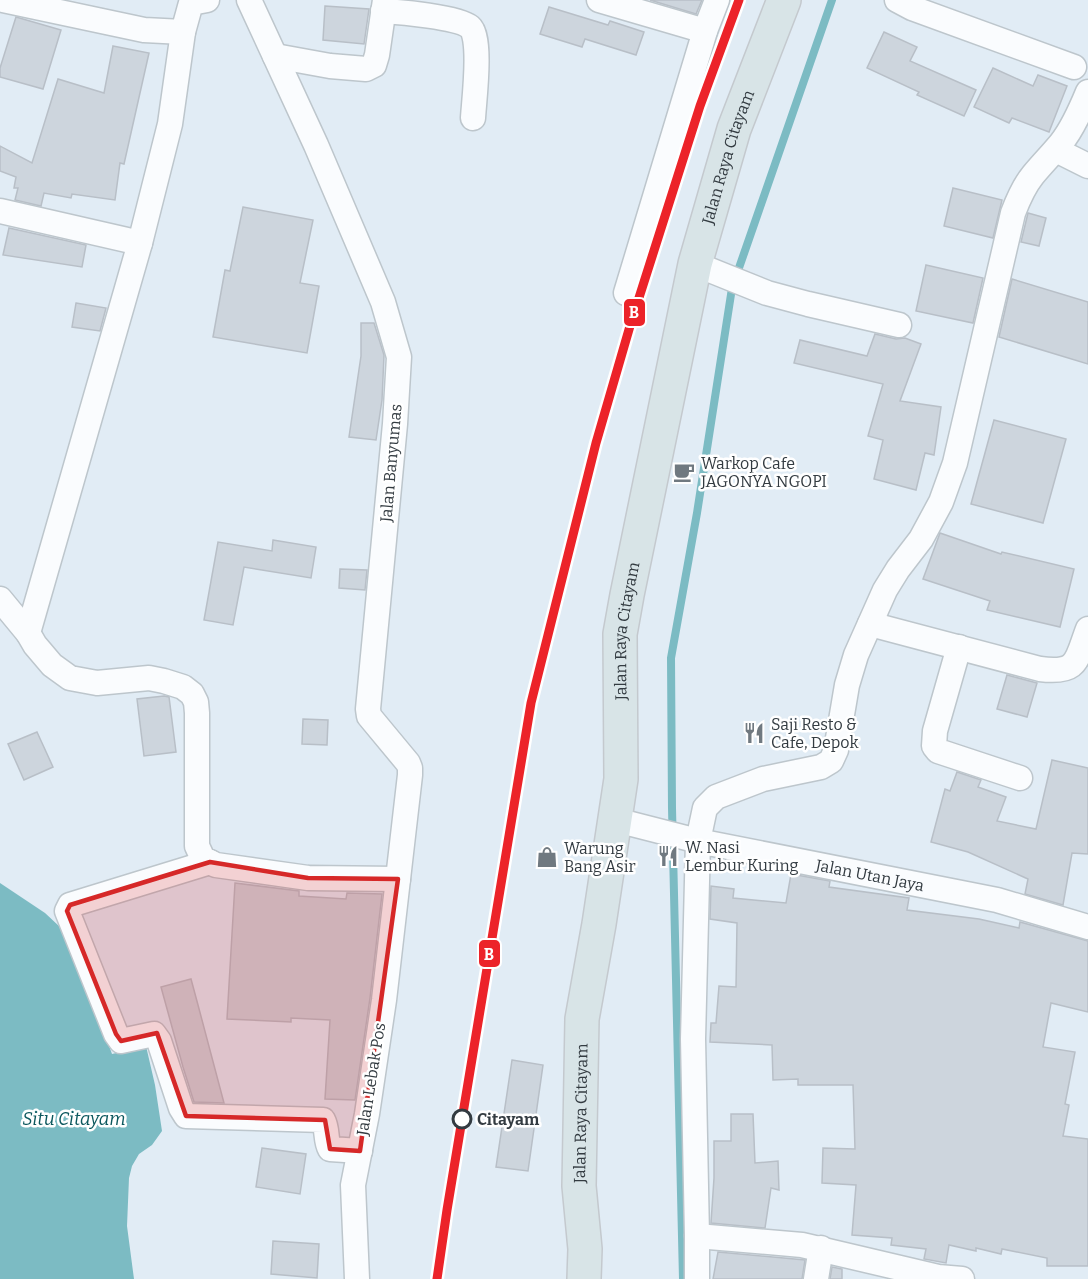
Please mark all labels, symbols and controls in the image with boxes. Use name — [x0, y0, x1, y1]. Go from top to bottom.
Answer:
street label: Jalan Raya Citayam — [697, 87, 758, 227]
line badge: B — [623, 298, 646, 327]
text: B — [629, 303, 639, 322]
street label: Jalan Banyumas — [376, 403, 406, 524]
place label: Warkop Cafe JAGONYA NGOPI — [700, 454, 827, 491]
cafe icon: Warkop Cafe JAGONYA NGOPI — [672, 460, 696, 484]
street label: Jalan Raya Citayam — [610, 560, 643, 701]
place label: Saji Resto & Cafe, Depok — [771, 715, 859, 752]
restaurant icon: Saji Resto & Cafe, Depok — [742, 721, 766, 745]
place label: W. Nasi Lembur Kuring — [685, 838, 799, 875]
place label: Warung Bang Asir — [564, 839, 636, 876]
restaurant icon: W. Nasi Lembur Kuring — [656, 844, 680, 868]
shop icon: Warung Bang Asir — [535, 845, 559, 869]
street label: Jalan Utan Jaya — [813, 855, 926, 895]
line badge: B — [478, 939, 501, 968]
text: B — [484, 945, 494, 964]
street label: Jalan Lebak Pos — [353, 1021, 389, 1138]
street label: Jalan Raya Citayam — [570, 1043, 591, 1184]
water label: Situ Citayam — [22, 1108, 126, 1130]
marker: Citayam — [452, 1109, 472, 1129]
place label: Citayam — [477, 1110, 540, 1129]

